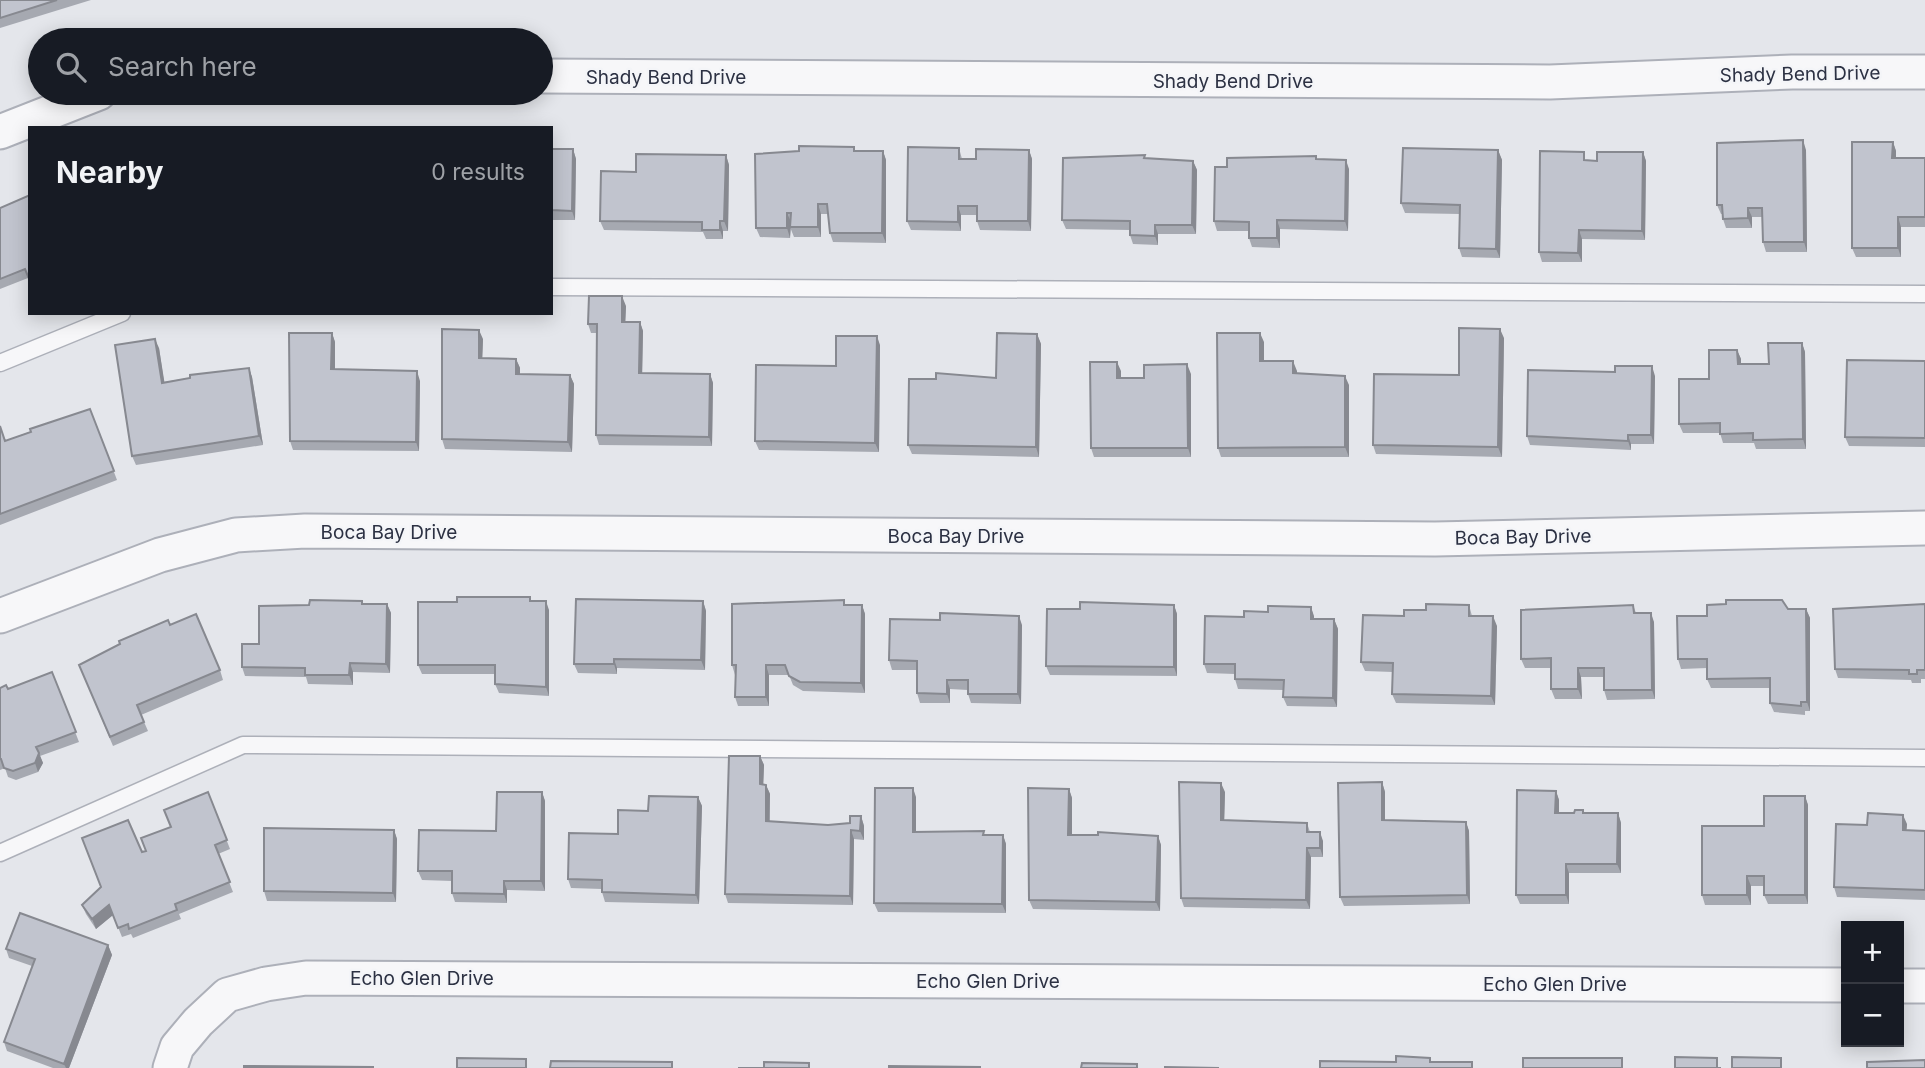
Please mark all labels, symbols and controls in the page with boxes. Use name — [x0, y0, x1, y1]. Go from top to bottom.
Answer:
search box — [28, 28, 553, 105]
icon: search — [52, 48, 90, 86]
text: Search here — [108, 51, 257, 82]
street label: Shady Bend Drive — [1719, 61, 1881, 87]
street label: Shady Bend Drive — [586, 66, 746, 89]
street label: Shady Bend Drive — [1153, 70, 1313, 93]
text: Nearby — [56, 154, 164, 190]
text: 0 results — [431, 158, 525, 186]
street label: Boca Bay Drive — [321, 521, 457, 544]
street label: Boca Bay Drive — [1454, 524, 1592, 550]
street label: Boca Bay Drive — [888, 525, 1024, 548]
map controls — [1841, 921, 1904, 1047]
button: + — [1841, 921, 1904, 984]
street label: Echo Glen Drive — [350, 967, 494, 990]
street label: Echo Glen Drive — [916, 970, 1060, 993]
street label: Echo Glen Drive — [1483, 973, 1627, 996]
button: − — [1841, 984, 1904, 1047]

